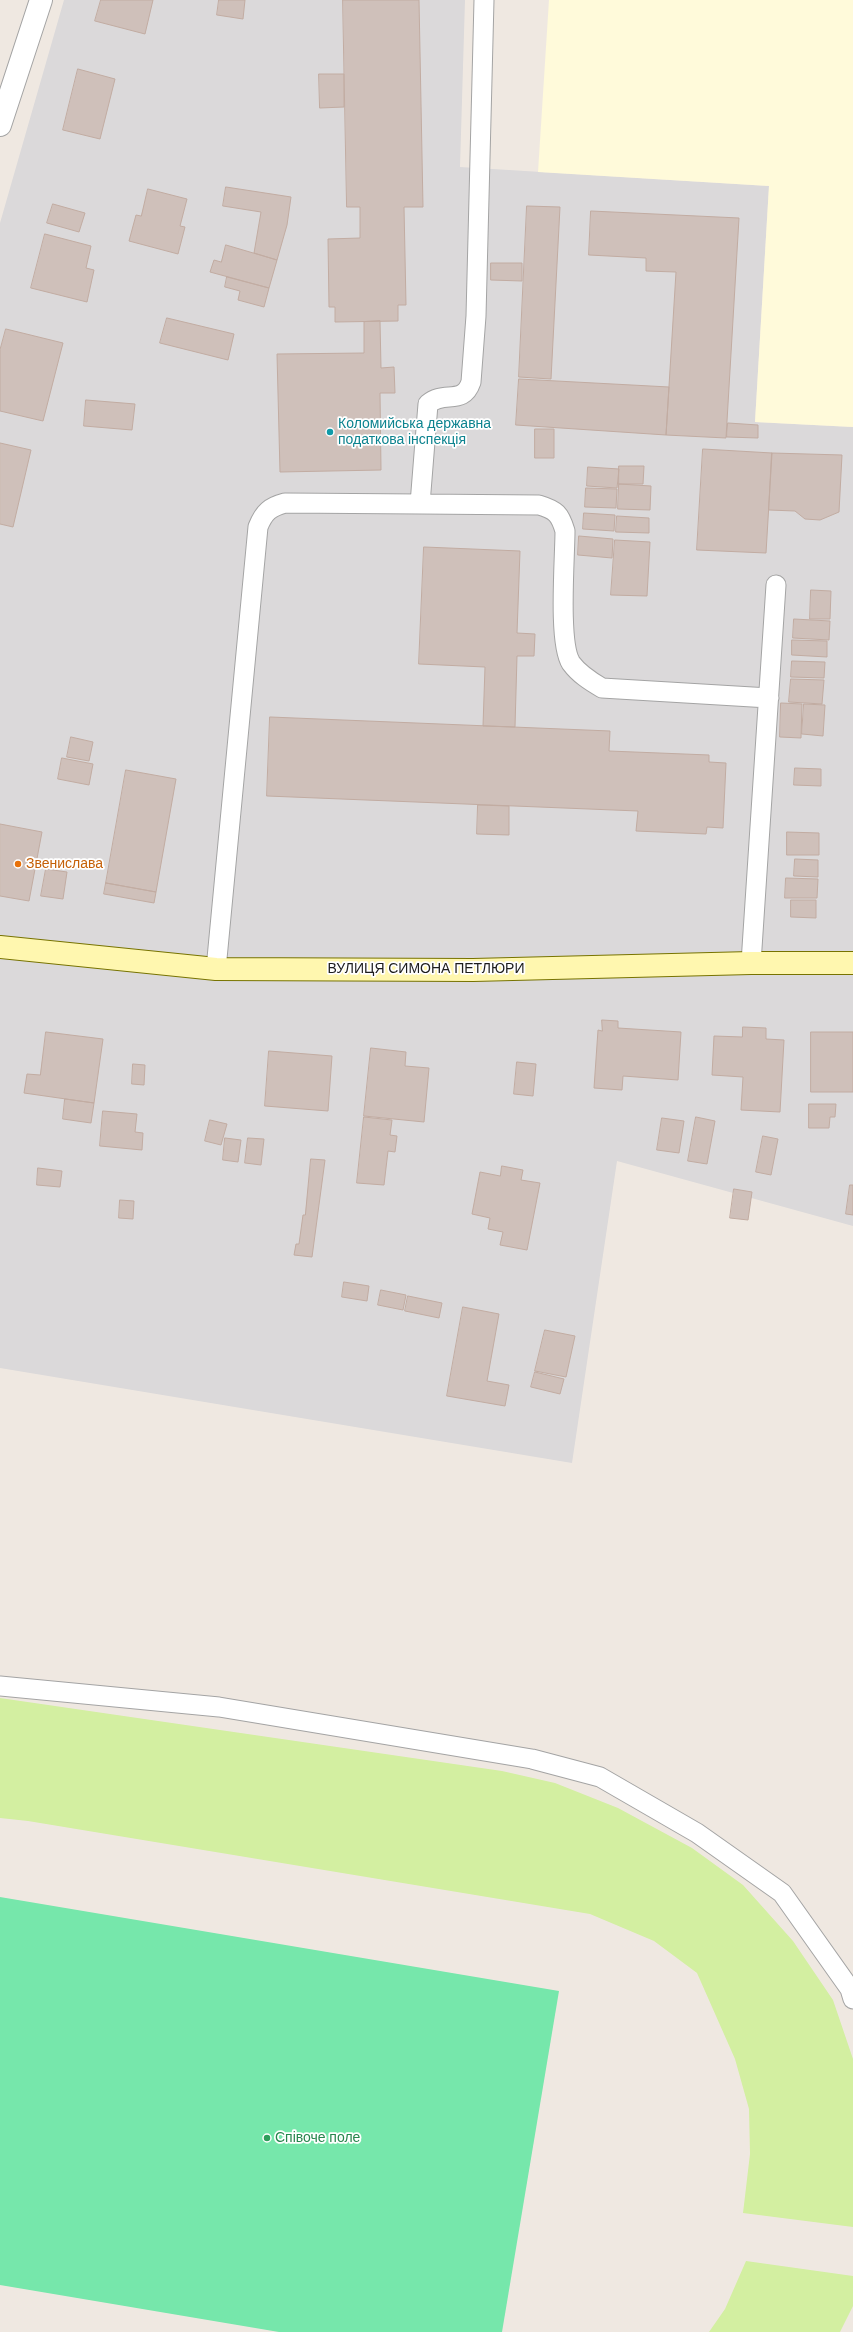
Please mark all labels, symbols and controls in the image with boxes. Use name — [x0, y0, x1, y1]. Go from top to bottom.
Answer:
place label: Коломийська державна податкова інспекція — [338, 416, 491, 448]
marker: Коломийська державна податкова інспекція — [325, 427, 335, 437]
place label: Звенислава — [26, 856, 103, 872]
marker: Звенислава — [13, 859, 23, 869]
street label: ВУЛИЦЯ СИМОНА ПЕТЛЮРИ — [327, 961, 525, 977]
place label: Співоче поле — [275, 2130, 360, 2146]
marker: Співоче поле — [262, 2133, 272, 2143]

